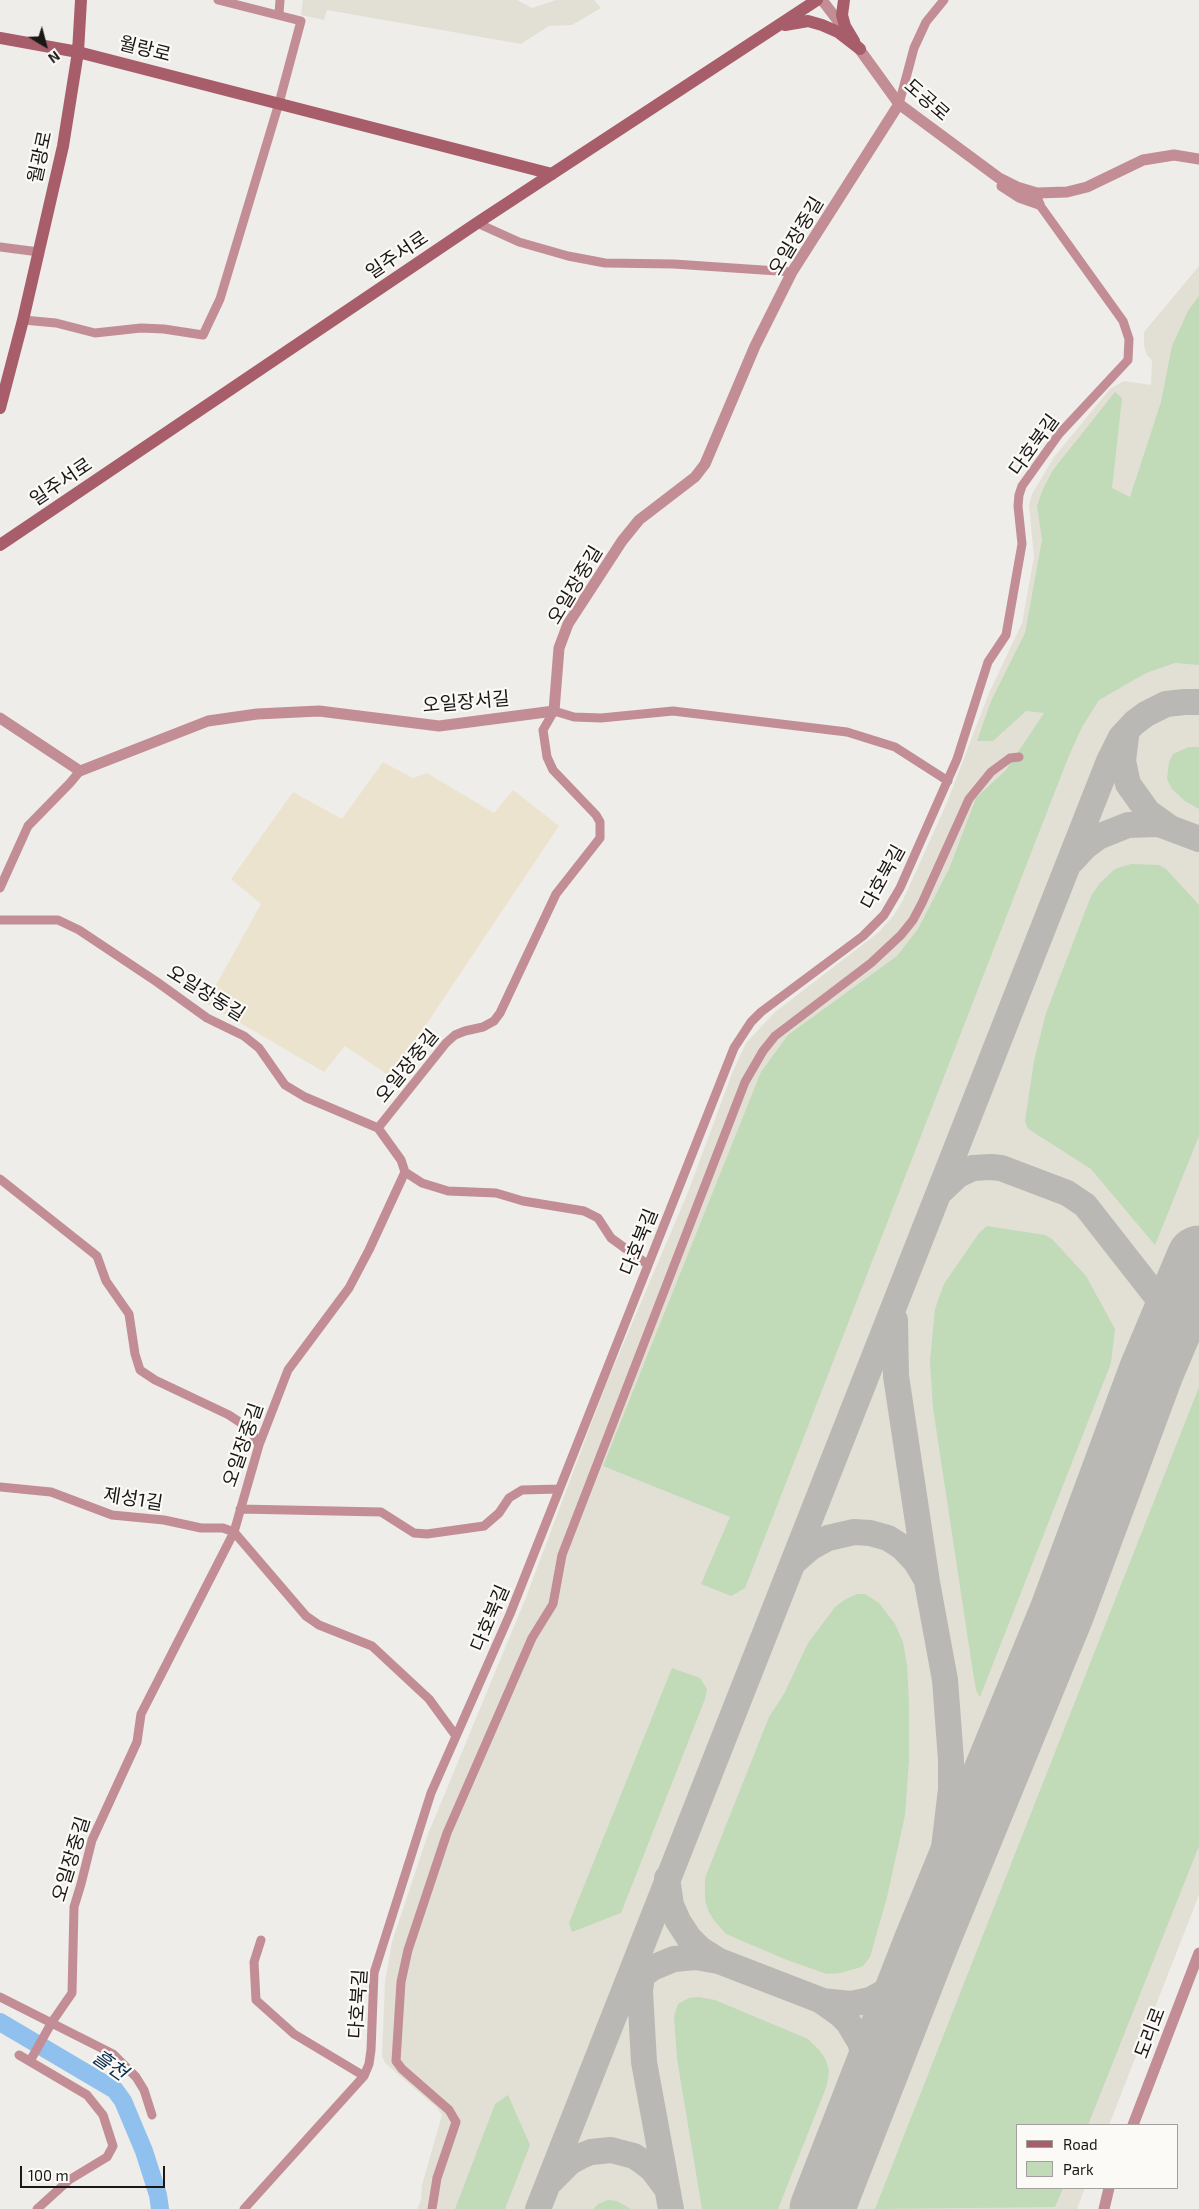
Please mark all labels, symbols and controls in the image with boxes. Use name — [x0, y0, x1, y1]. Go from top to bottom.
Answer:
north arrow — [20, 20, 70, 70]
street label: 월랑로 — [117, 32, 173, 66]
text: N — [45, 48, 63, 67]
street label: 도공로 — [900, 74, 954, 126]
street label: 월광로 — [23, 129, 57, 185]
street label: 오일장중길 — [764, 193, 828, 279]
street label: 일주서로 — [362, 226, 432, 284]
street label: 다호북길 — [1004, 410, 1064, 480]
street label: 일주서로 — [26, 453, 96, 511]
street label: 오일장중길 — [543, 542, 607, 628]
street label: 오일장서길 — [421, 687, 511, 717]
street label: 다호북길 — [856, 841, 910, 913]
street label: 오일장동길 — [163, 960, 249, 1026]
street label: 오일장중길 — [371, 1025, 443, 1107]
street label: 다호북길 — [615, 1205, 663, 1279]
street label: 오일장중길 — [218, 1400, 268, 1490]
street label: 제성1길 — [102, 1483, 164, 1515]
street label: 다호북길 — [466, 1581, 514, 1655]
street label: 오일장중길 — [47, 1814, 95, 1904]
street label: 다호북길 — [344, 1968, 372, 2040]
street label: 도리로 — [1130, 2004, 1170, 2062]
water label: 흘천 — [88, 2045, 132, 2085]
legend — [1016, 2124, 1179, 2189]
text: Road — [1063, 2135, 1098, 2153]
scale bar — [22, 2156, 168, 2188]
text: Park — [1063, 2160, 1094, 2178]
text: 100 m — [28, 2166, 69, 2184]

